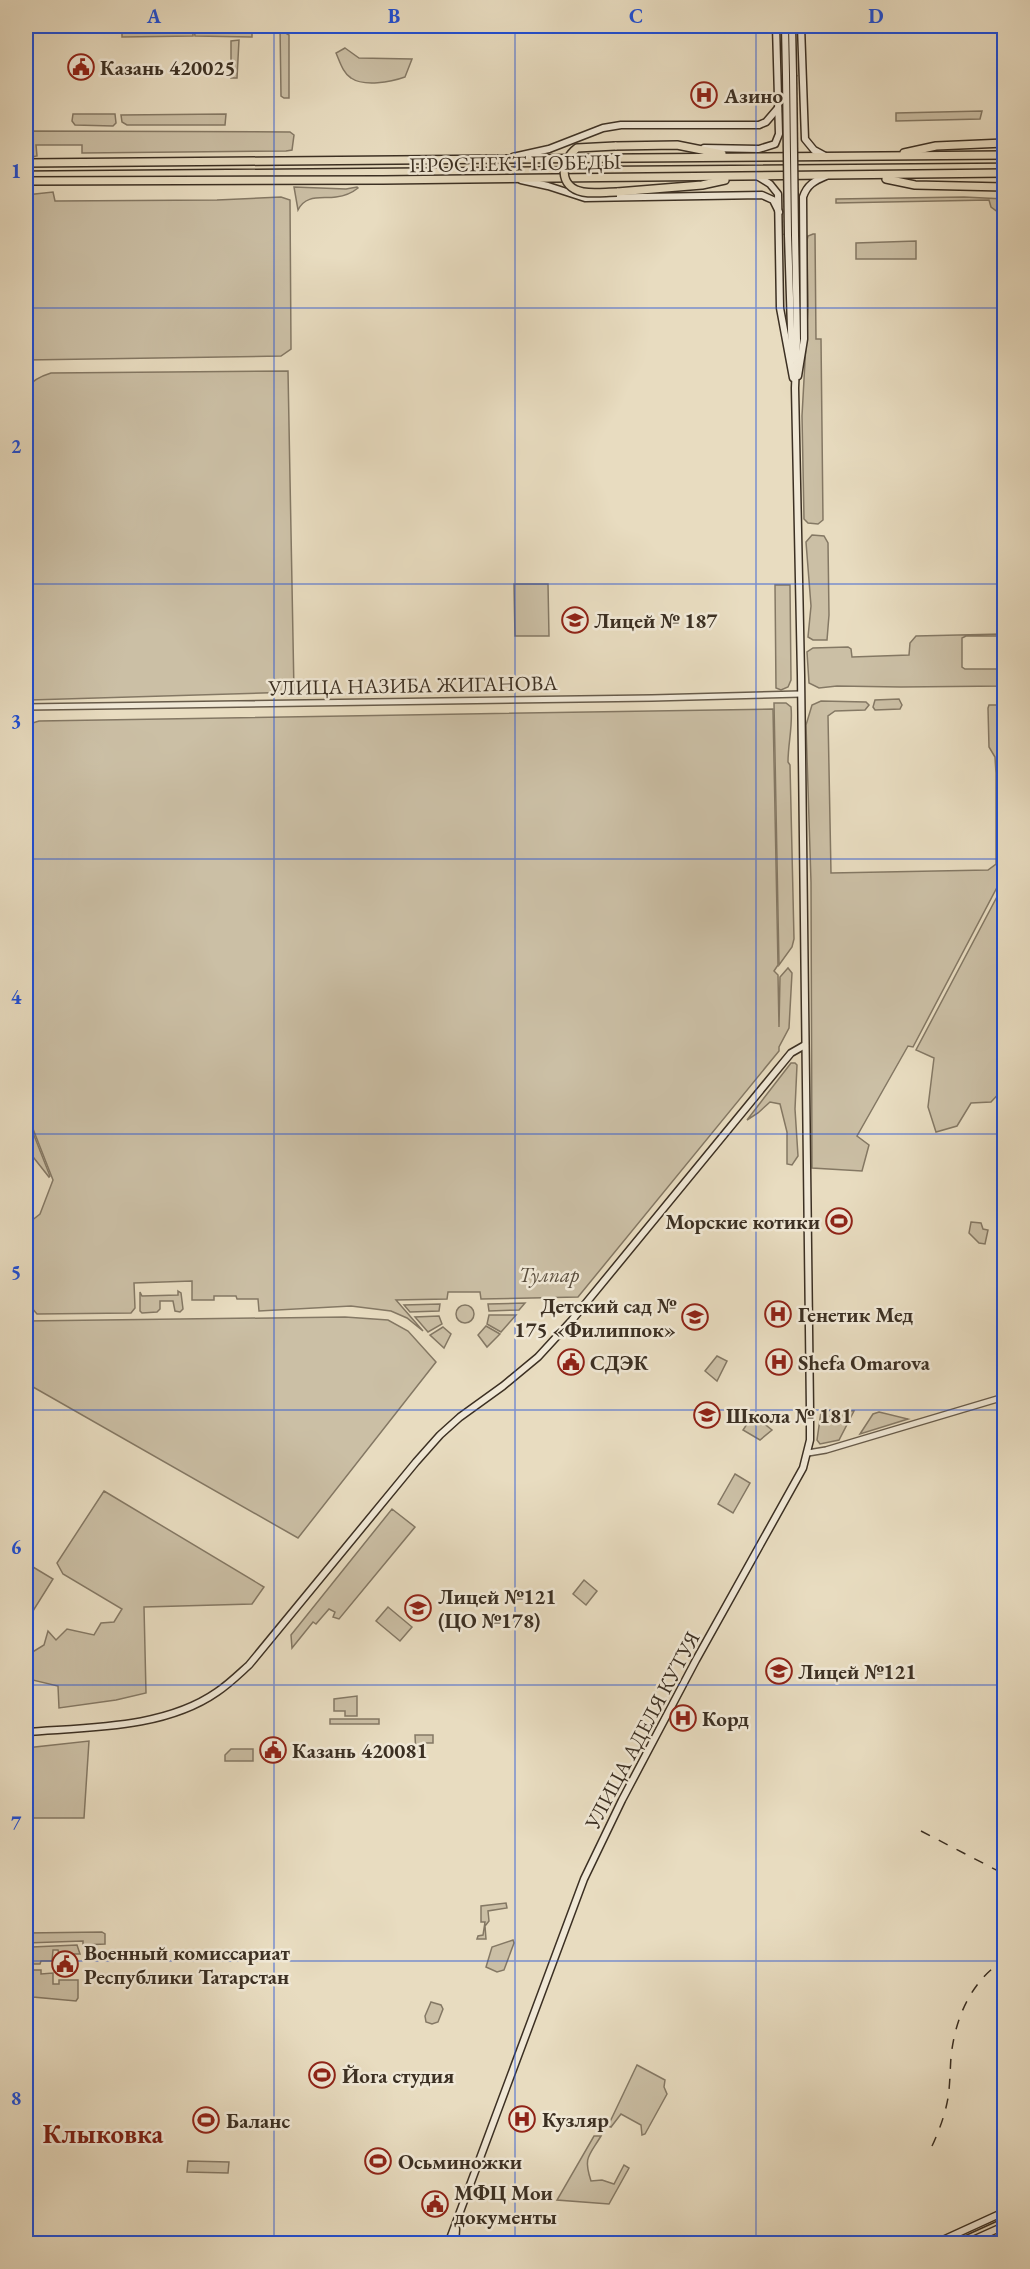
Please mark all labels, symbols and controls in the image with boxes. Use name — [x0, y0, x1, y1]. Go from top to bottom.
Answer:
text: A — [146, 3, 162, 29]
text: B — [388, 3, 400, 29]
text: C — [629, 3, 643, 29]
text: D — [868, 3, 884, 29]
public building icon: Казань 420025 — [66, 52, 96, 82]
place label: Казань 420025 — [100, 54, 236, 81]
hospital icon: Азино — [689, 80, 719, 110]
place label: Азино — [723, 82, 783, 109]
street label: ПРОСПЕКТ ПОБЕДЫ — [409, 148, 621, 178]
text: 1 — [11, 158, 21, 184]
text: 2 — [11, 433, 22, 459]
school or university icon: Лицей № 187 — [560, 605, 590, 635]
place label: Лицей № 187 — [594, 607, 718, 634]
street label: УЛИЦА НАЗИБА ЖИГАНОВА — [267, 669, 558, 701]
text: 3 — [11, 708, 21, 734]
text: 4 — [11, 984, 22, 1010]
sports icon: Морские котики — [824, 1206, 854, 1236]
place label: Морские котики — [665, 1208, 820, 1235]
text: 5 — [11, 1259, 21, 1285]
park label: Тулпар — [519, 1261, 580, 1288]
place label: Детский сад № 175 «Филиппок» — [514, 1292, 677, 1343]
hospital icon: Генетик Мед — [763, 1299, 793, 1329]
place label: Генетик Мед — [798, 1301, 913, 1328]
school or university icon: Детский сад № 175 «Филиппок» — [680, 1302, 710, 1332]
public building icon: СДЭК — [556, 1347, 586, 1377]
hospital icon: Shefa Omarova — [764, 1347, 794, 1377]
place label: СДЭК — [590, 1349, 650, 1376]
place label: Shefa Omarova — [798, 1349, 931, 1376]
school or university icon: Школа № 181 — [692, 1400, 722, 1430]
place label: Школа № 181 — [726, 1402, 852, 1429]
text: 6 — [11, 1534, 22, 1560]
place label: Лицей №121 (ЦО №178) — [438, 1583, 556, 1634]
school or university icon: Лицей №121 (ЦО №178) — [403, 1593, 433, 1623]
street label: УЛИЦА АДЕЛЯ КУТУЯ — [578, 1626, 706, 1834]
school or university icon: Лицей №121 — [764, 1656, 794, 1686]
place label: Лицей №121 — [798, 1658, 916, 1685]
hospital icon: Корд — [668, 1703, 698, 1733]
place label: Корд — [702, 1705, 749, 1732]
public building icon: Казань 420081 — [258, 1735, 288, 1765]
place label: Казань 420081 — [292, 1737, 428, 1764]
text: 7 — [11, 1810, 22, 1836]
place label: Военный комиссариат Республики Татарстан — [84, 1939, 290, 1990]
public building icon: Военный комиссариат Республики Татарстан — [50, 1949, 80, 1979]
sports icon: Йога студия — [307, 2060, 337, 2090]
place label: Йога студия — [342, 2062, 454, 2089]
text: 8 — [11, 2085, 21, 2111]
hospital icon: Кузляр — [507, 2104, 537, 2134]
sports icon: Баланс — [191, 2105, 221, 2135]
place label: Кузляр — [542, 2106, 609, 2133]
place label: Баланс — [226, 2107, 290, 2134]
district label: Клыковка — [43, 2116, 164, 2151]
sports icon: Осьминожки — [363, 2146, 393, 2176]
place label: Осьминожки — [398, 2148, 522, 2175]
place label: МФЦ Мои документы — [454, 2179, 557, 2230]
public building icon: МФЦ Мои документы — [420, 2189, 450, 2219]

